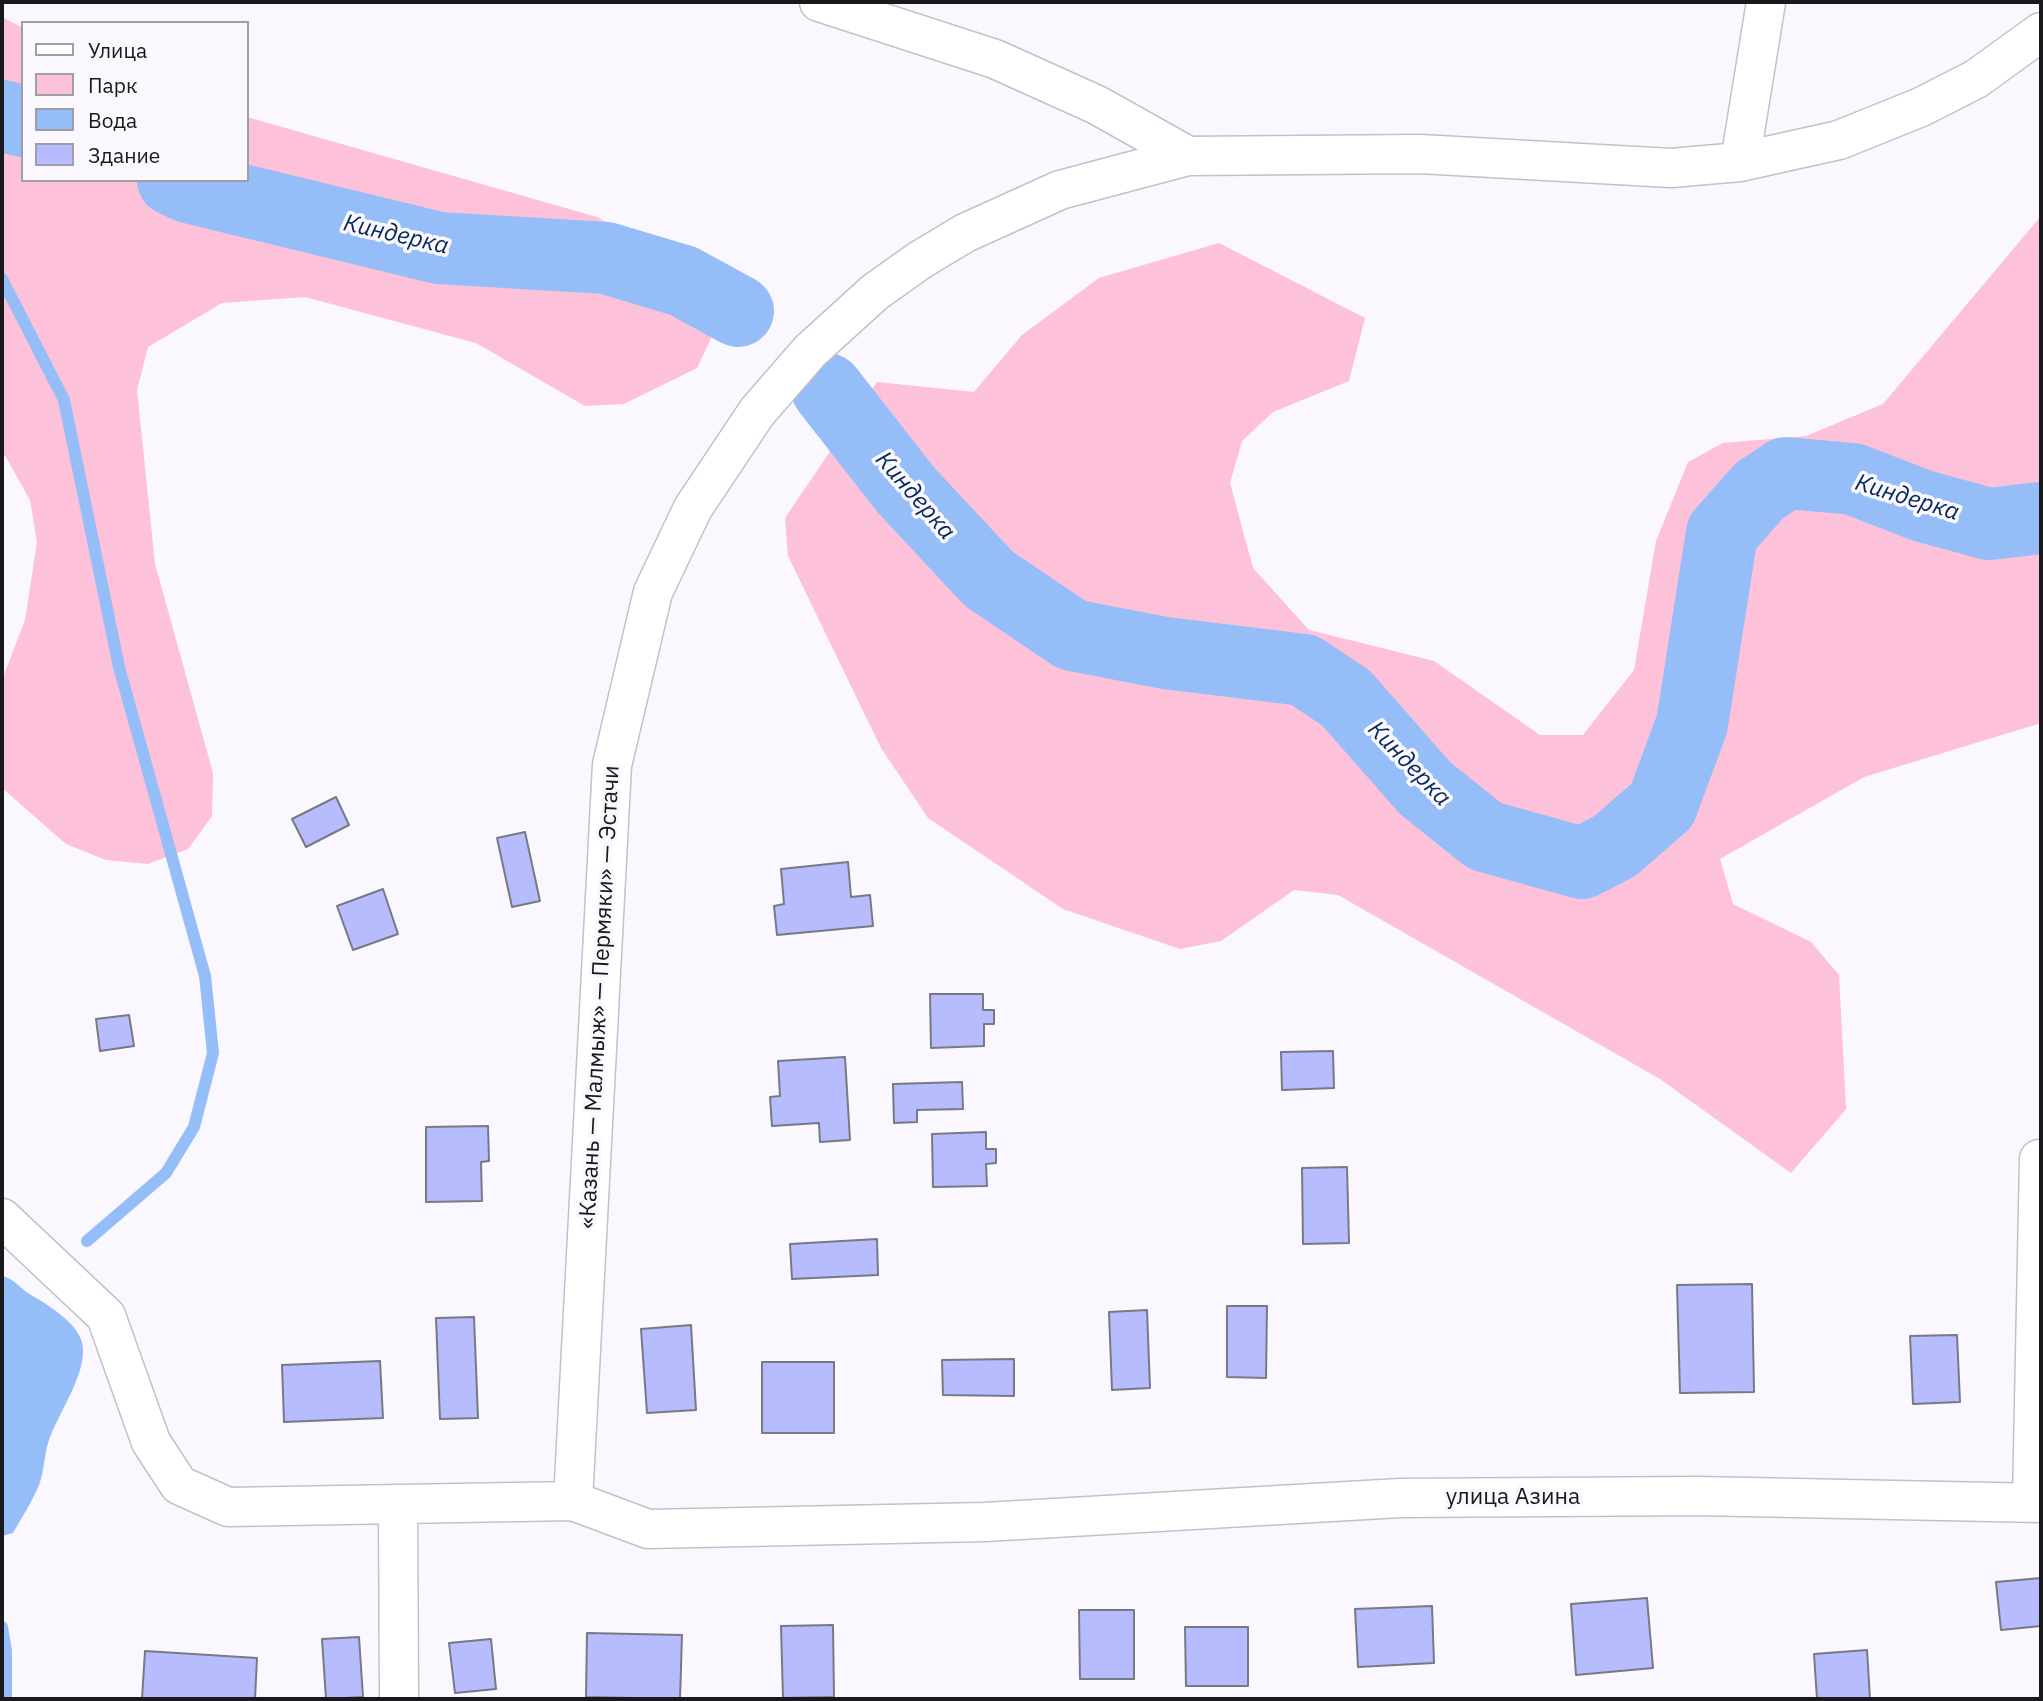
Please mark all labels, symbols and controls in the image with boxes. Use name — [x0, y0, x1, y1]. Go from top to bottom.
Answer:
legend — [21, 21, 248, 182]
text: Улица — [88, 36, 147, 64]
text: Парк — [88, 71, 138, 99]
text: Вода — [88, 106, 137, 134]
text: Здание — [88, 141, 160, 169]
water label: Киндерка — [341, 209, 451, 261]
water label: Киндерка — [869, 446, 961, 546]
water label: Киндерка — [1852, 469, 1962, 527]
water label: Киндерка — [1361, 715, 1457, 813]
street label: «Казань — Малмыж» — Пермяки» — Эстачи — [574, 765, 626, 1229]
street label: улица Азина — [1446, 1483, 1580, 1511]

